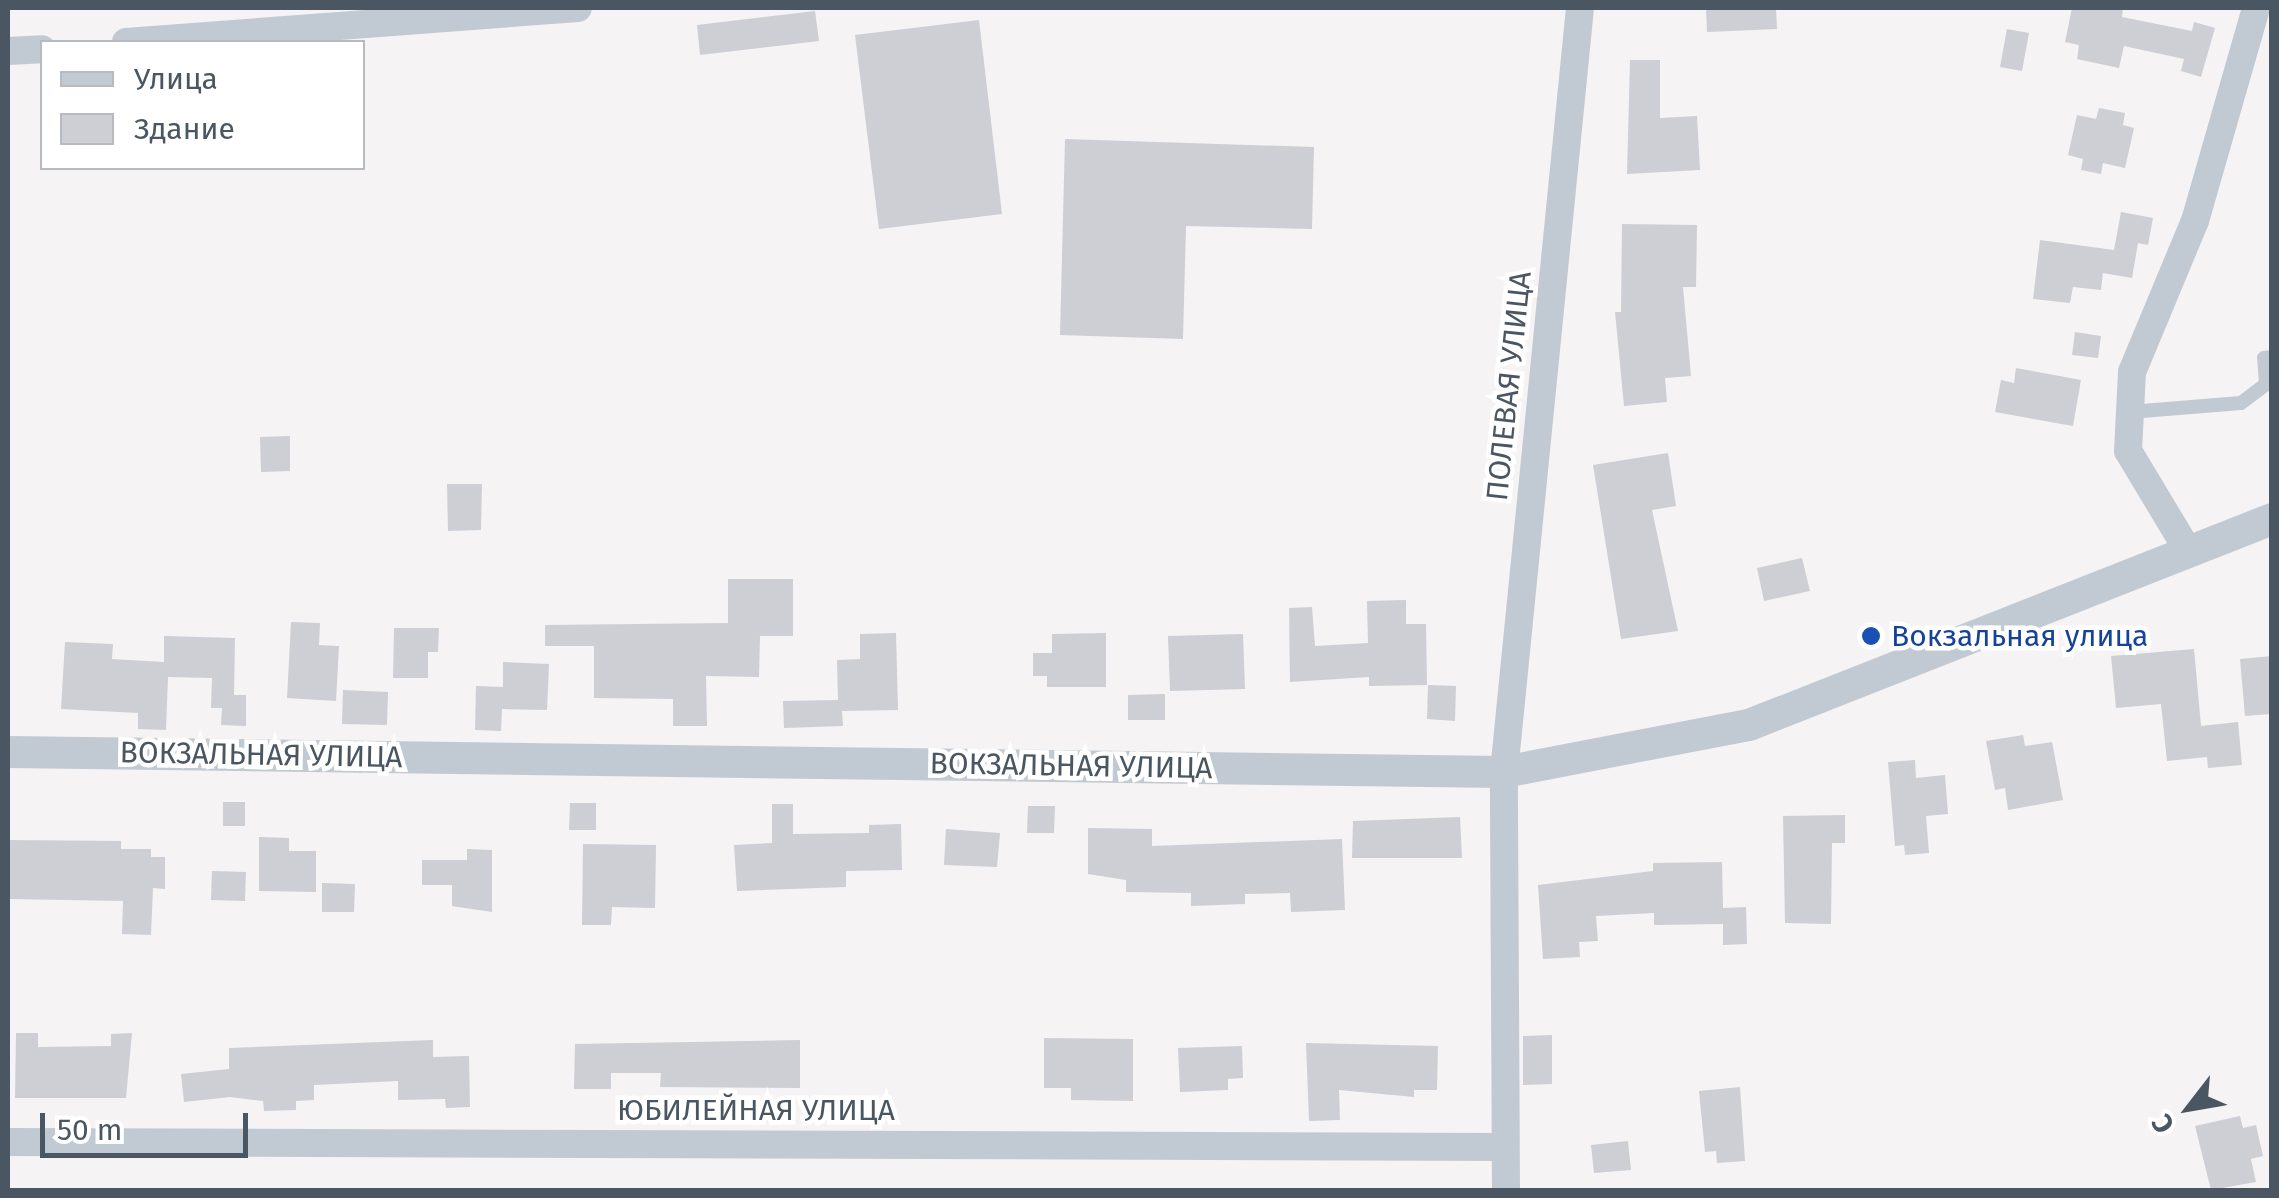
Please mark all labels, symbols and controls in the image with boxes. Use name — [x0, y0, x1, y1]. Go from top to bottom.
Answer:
legend — [40, 40, 365, 170]
text: Улица — [134, 61, 218, 97]
text: Здание — [134, 111, 235, 147]
street label: ПОЛЕВАЯ УЛИЦА — [1479, 269, 1539, 503]
place label: Вокзальная улица — [1891, 618, 2148, 654]
marker: Вокзальная улица — [1860, 625, 1882, 647]
street label: ВОКЗАЛЬНАЯ УЛИЦА — [119, 735, 403, 775]
street label: ВОКЗАЛЬНАЯ УЛИЦА — [929, 746, 1213, 786]
north arrow — [2139, 1058, 2239, 1158]
street label: ЮБИЛЕЙНАЯ УЛИЦА — [617, 1092, 895, 1128]
scale bar — [45, 1093, 252, 1155]
text: С — [2145, 1108, 2181, 1139]
text: 50 m — [57, 1112, 122, 1148]

